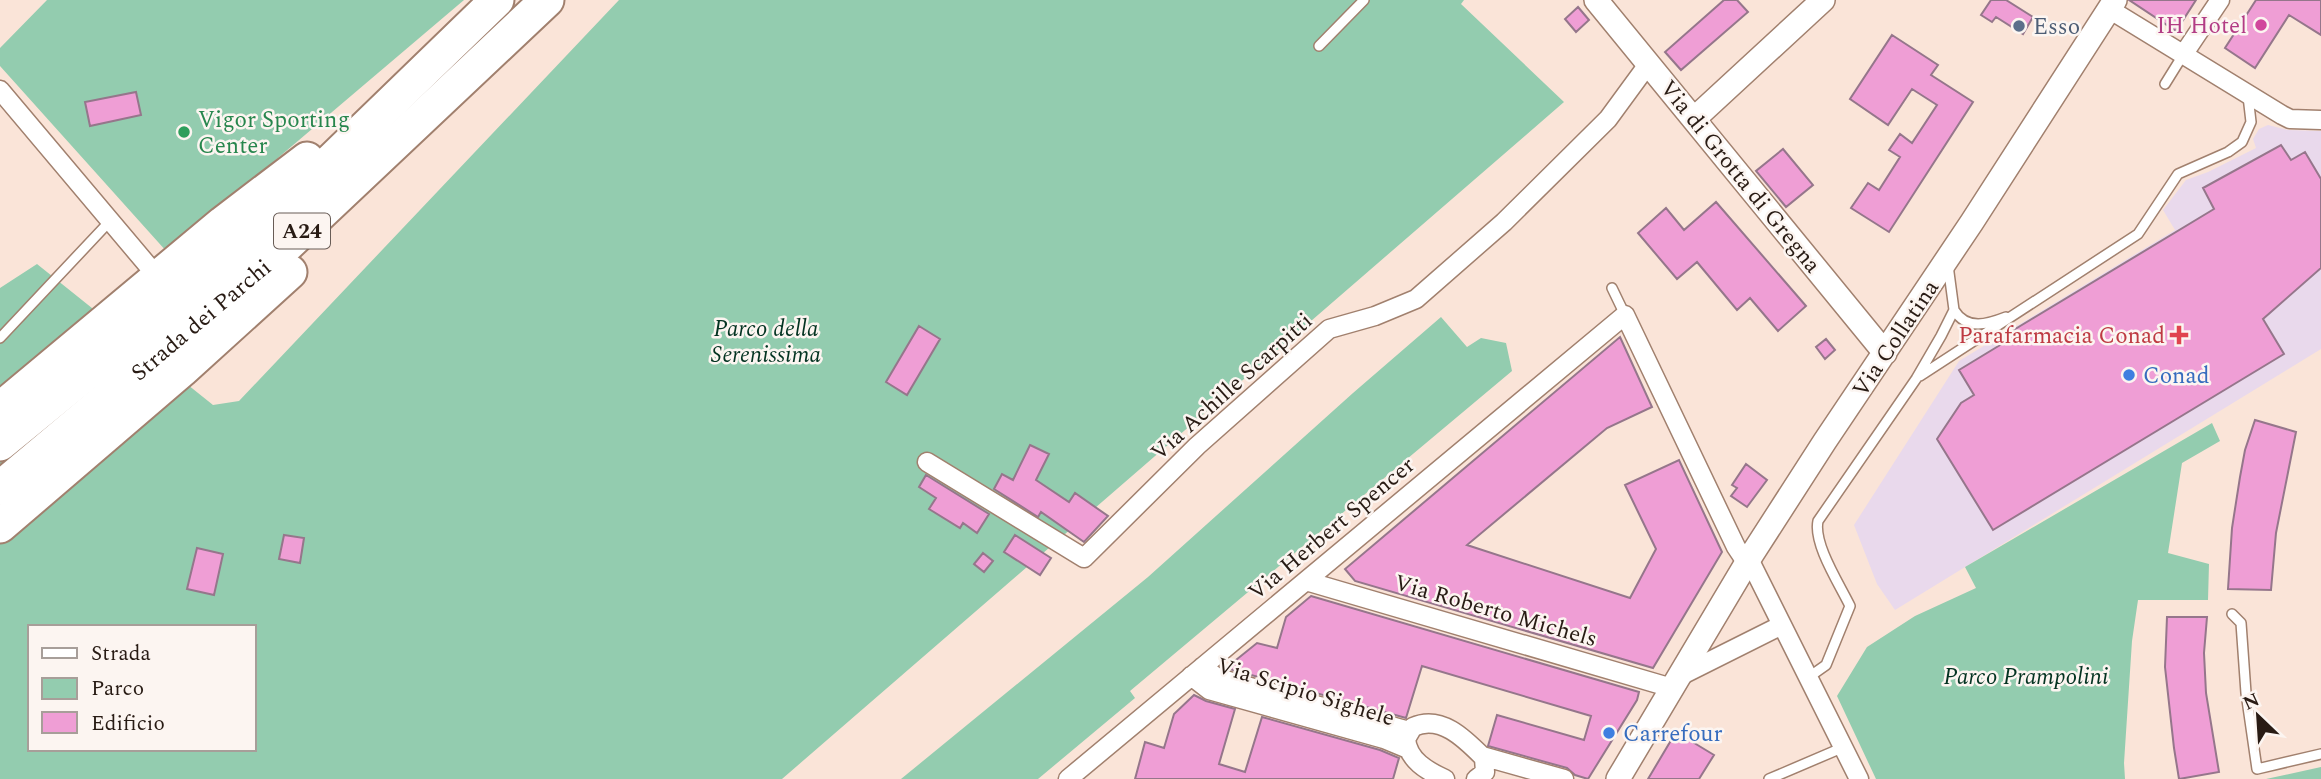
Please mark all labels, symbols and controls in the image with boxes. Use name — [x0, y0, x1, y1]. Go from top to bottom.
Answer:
place label: IH Hotel — [2157, 9, 2247, 44]
place label: Esso — [2033, 10, 2080, 45]
marker: IH Hotel — [2253, 17, 2269, 33]
marker: Esso — [2011, 18, 2027, 34]
street label: Via di Grotta di Gregna — [1651, 73, 1829, 281]
place label: Vigor Sporting Center — [198, 103, 350, 164]
marker: Vigor Sporting Center — [176, 124, 192, 140]
road number: A24 — [274, 214, 330, 248]
street label: Strada dei Parchi — [124, 251, 280, 390]
street label: Via Collatina — [1844, 273, 1948, 405]
street label: Via Achille Scarpitti — [1143, 305, 1321, 470]
park label: Parco della Serenissima — [711, 312, 821, 373]
place label: Parafarmacia Conad — [1958, 319, 2165, 354]
marker: Parafarmacia Conad — [2171, 327, 2187, 343]
place label: Conad — [2143, 359, 2210, 394]
marker: Conad — [2121, 367, 2137, 383]
street label: Via Herbert Spencer — [1241, 449, 1423, 610]
street label: Via Roberto Michels — [1390, 566, 1601, 657]
legend — [28, 625, 256, 751]
text: Strada — [91, 638, 152, 670]
street label: Via Scipio Sighele — [1212, 649, 1399, 736]
park label: Parco Prampolini — [1943, 660, 2109, 695]
text: Parco — [91, 673, 144, 705]
north arrow — [2223, 681, 2293, 751]
text: N — [2238, 686, 2265, 718]
text: Edificio — [91, 708, 165, 740]
place label: Carrefour — [1623, 717, 1723, 752]
marker: Carrefour — [1601, 725, 1617, 741]

